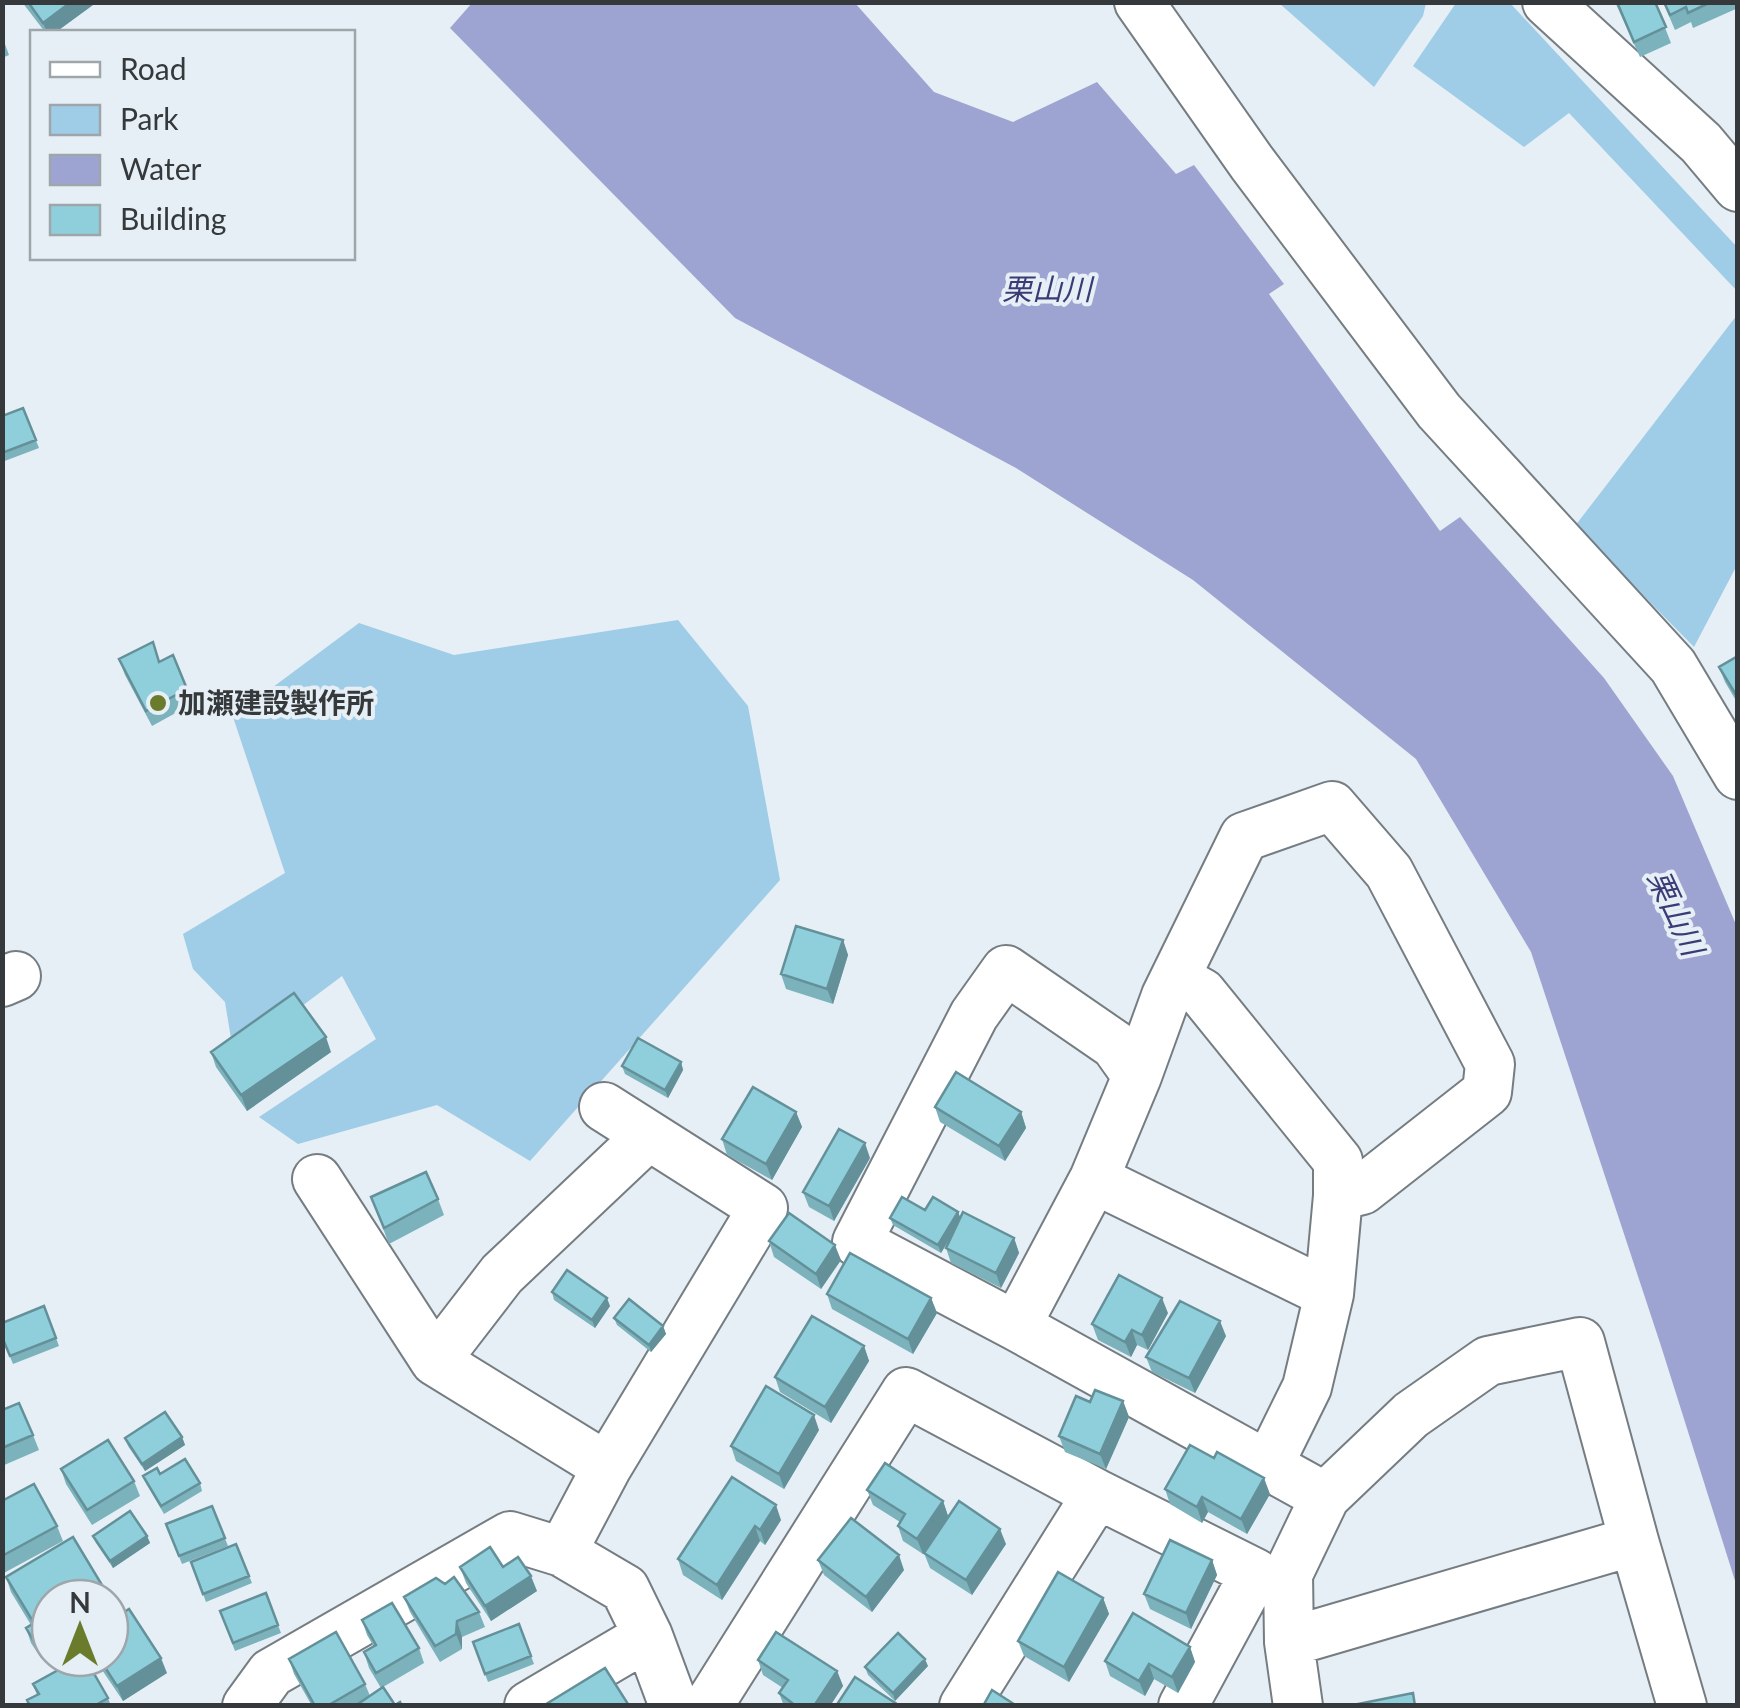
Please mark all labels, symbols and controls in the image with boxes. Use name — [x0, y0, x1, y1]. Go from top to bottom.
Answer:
legend — [30, 30, 355, 260]
text: Road — [120, 50, 187, 86]
text: Park — [120, 100, 179, 136]
text: Water — [120, 150, 202, 186]
text: Building — [120, 200, 226, 236]
water label: 栗山川 — [1002, 270, 1095, 306]
place label: 加瀬建設製作所 — [178, 685, 374, 719]
marker: 加瀬建設製作所 — [147, 692, 169, 714]
water label: 栗山川 — [1641, 864, 1713, 963]
north arrow — [30, 1578, 130, 1678]
text: N — [69, 1585, 91, 1619]

